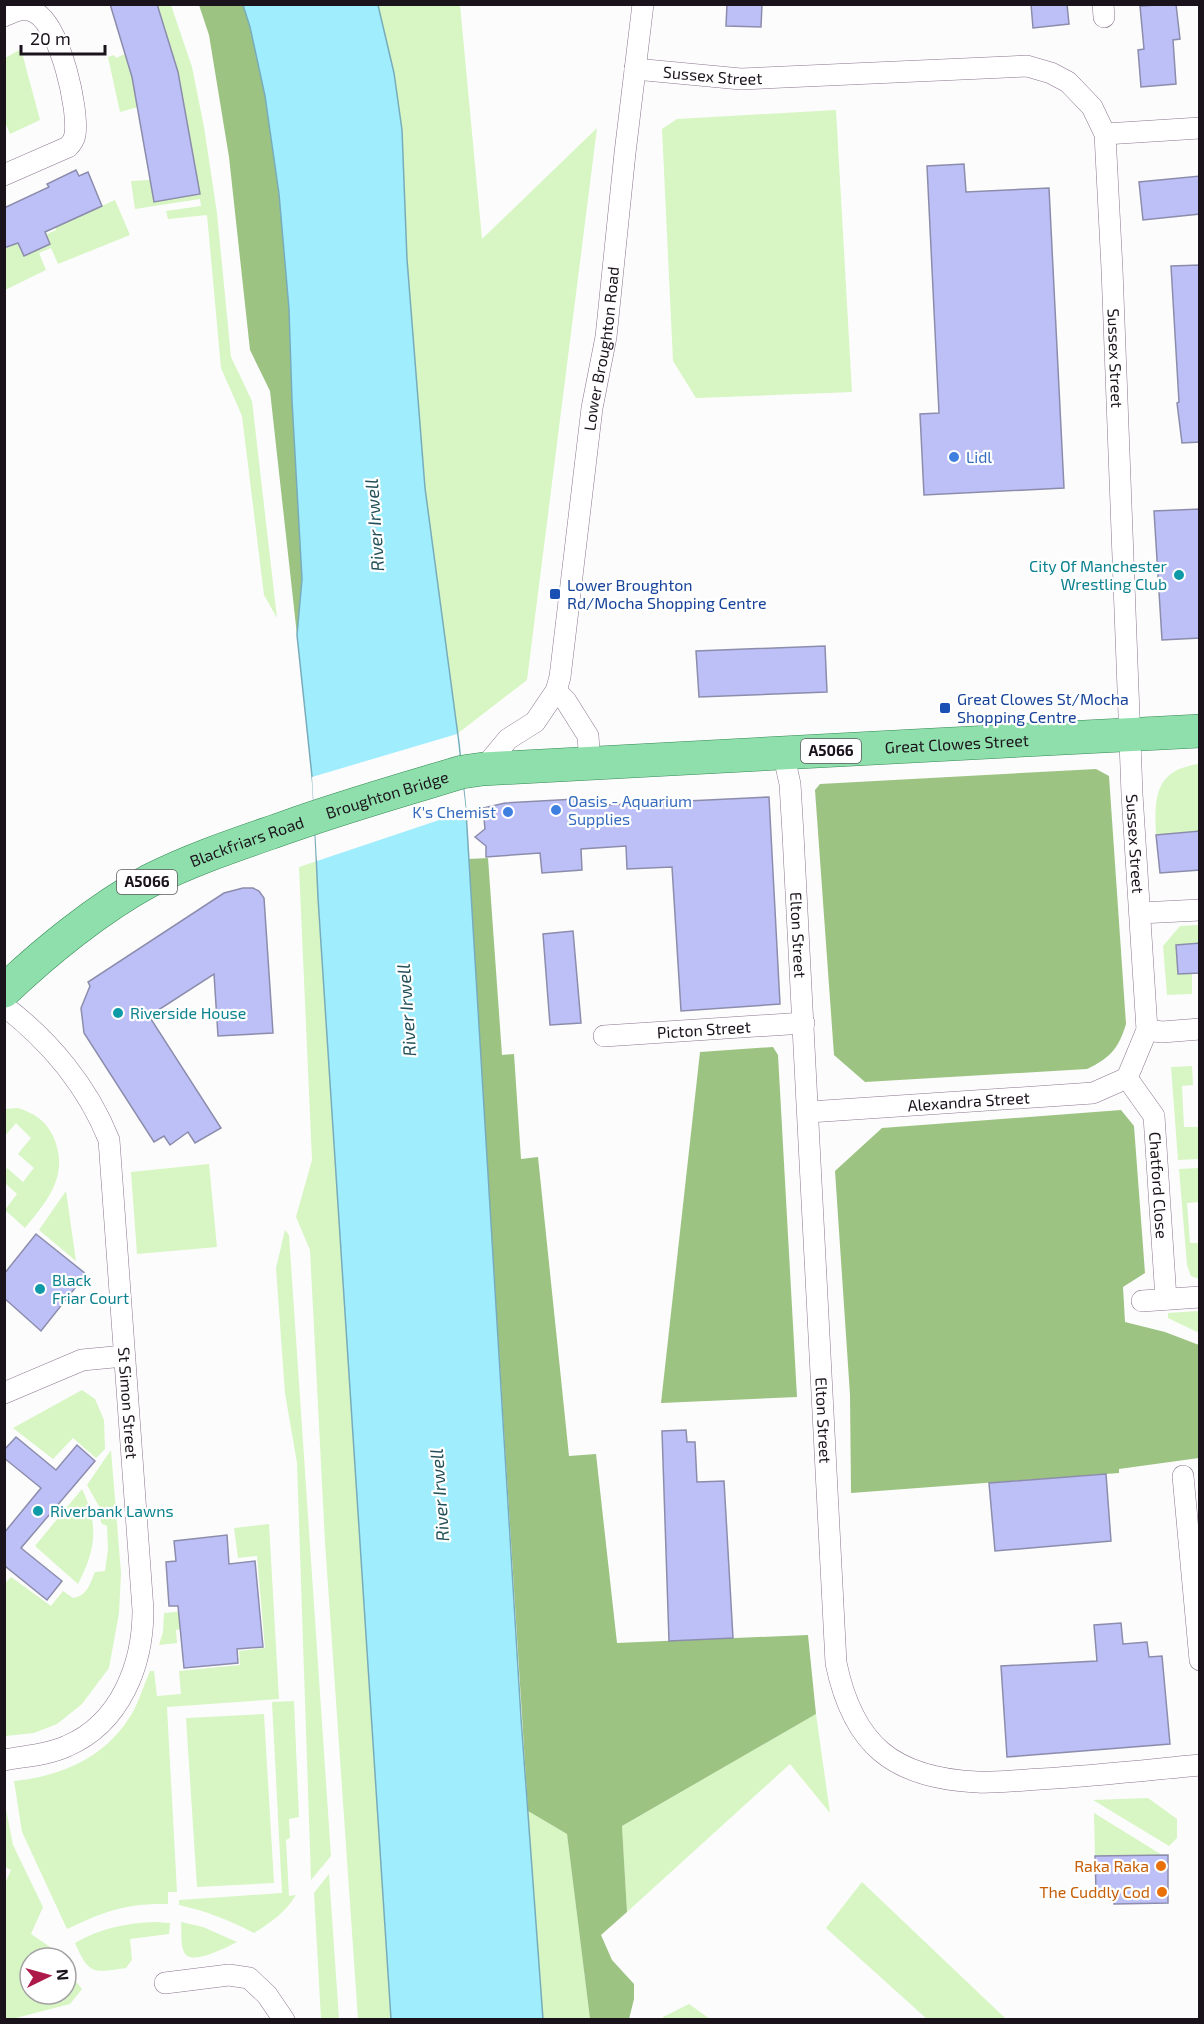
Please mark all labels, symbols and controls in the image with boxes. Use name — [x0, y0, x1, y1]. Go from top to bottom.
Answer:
scale bar — [21, 18, 105, 56]
text: 20 m — [30, 27, 71, 49]
street label: Sussex Street — [662, 62, 763, 88]
street label: Lower Broughton Road — [579, 265, 622, 432]
street label: Sussex Street — [1105, 308, 1127, 408]
place label: Lidl — [966, 447, 992, 466]
marker: Lidl — [947, 450, 961, 464]
water label: River Irwell — [360, 478, 388, 572]
place label: City Of Manchester Wrestling Club — [1029, 556, 1168, 593]
marker: City Of Manchester Wrestling Club — [1172, 568, 1186, 582]
place label: Lower Broughton Rd/Mocha Shopping Centre — [567, 575, 767, 612]
marker: Lower Broughton Rd/Mocha Shopping Centre — [548, 587, 562, 601]
place label: Great Clowes St/Mocha Shopping Centre — [957, 689, 1129, 726]
marker: Great Clowes St/Mocha Shopping Centre — [938, 701, 952, 715]
street label: Great Clowes Street — [884, 730, 1029, 756]
road number: A5066 — [801, 739, 861, 763]
street label: Broughton Bridge — [323, 767, 451, 822]
place label: Oasis - Aquarium Supplies — [568, 791, 692, 828]
street label: Sussex Street — [1123, 793, 1148, 894]
place label: K's Chemist — [412, 802, 496, 821]
marker: Oasis - Aquarium Supplies — [549, 803, 563, 817]
marker: K's Chemist — [501, 805, 515, 819]
street label: Blackfriars Road — [187, 812, 306, 870]
road number: A5066 — [117, 870, 177, 894]
street label: Elton Street — [787, 891, 810, 979]
water label: River Irwell — [392, 963, 420, 1057]
place label: Riverside House — [130, 1003, 246, 1022]
marker: Riverside House — [111, 1006, 125, 1020]
street label: Picton Street — [656, 1016, 751, 1042]
street label: Alexandra Street — [907, 1087, 1030, 1114]
street label: Chatford Close — [1146, 1131, 1172, 1239]
place label: Black Friar Court — [52, 1270, 129, 1307]
marker: Black Friar Court — [33, 1282, 47, 1296]
street label: St Simon Street — [115, 1346, 142, 1460]
street label: Elton Street — [812, 1377, 836, 1464]
water label: River Irwell — [425, 1448, 453, 1542]
place label: Riverbank Lawns — [50, 1501, 174, 1520]
marker: Riverbank Lawns — [31, 1504, 45, 1518]
place label: Raka Raka — [1074, 1856, 1149, 1875]
marker: Raka Raka — [1154, 1859, 1168, 1873]
place label: The Cuddly Cod — [1039, 1882, 1150, 1901]
marker: The Cuddly Cod — [1155, 1885, 1169, 1899]
north arrow — [18, 1946, 78, 2006]
text: N — [53, 1968, 73, 1981]

